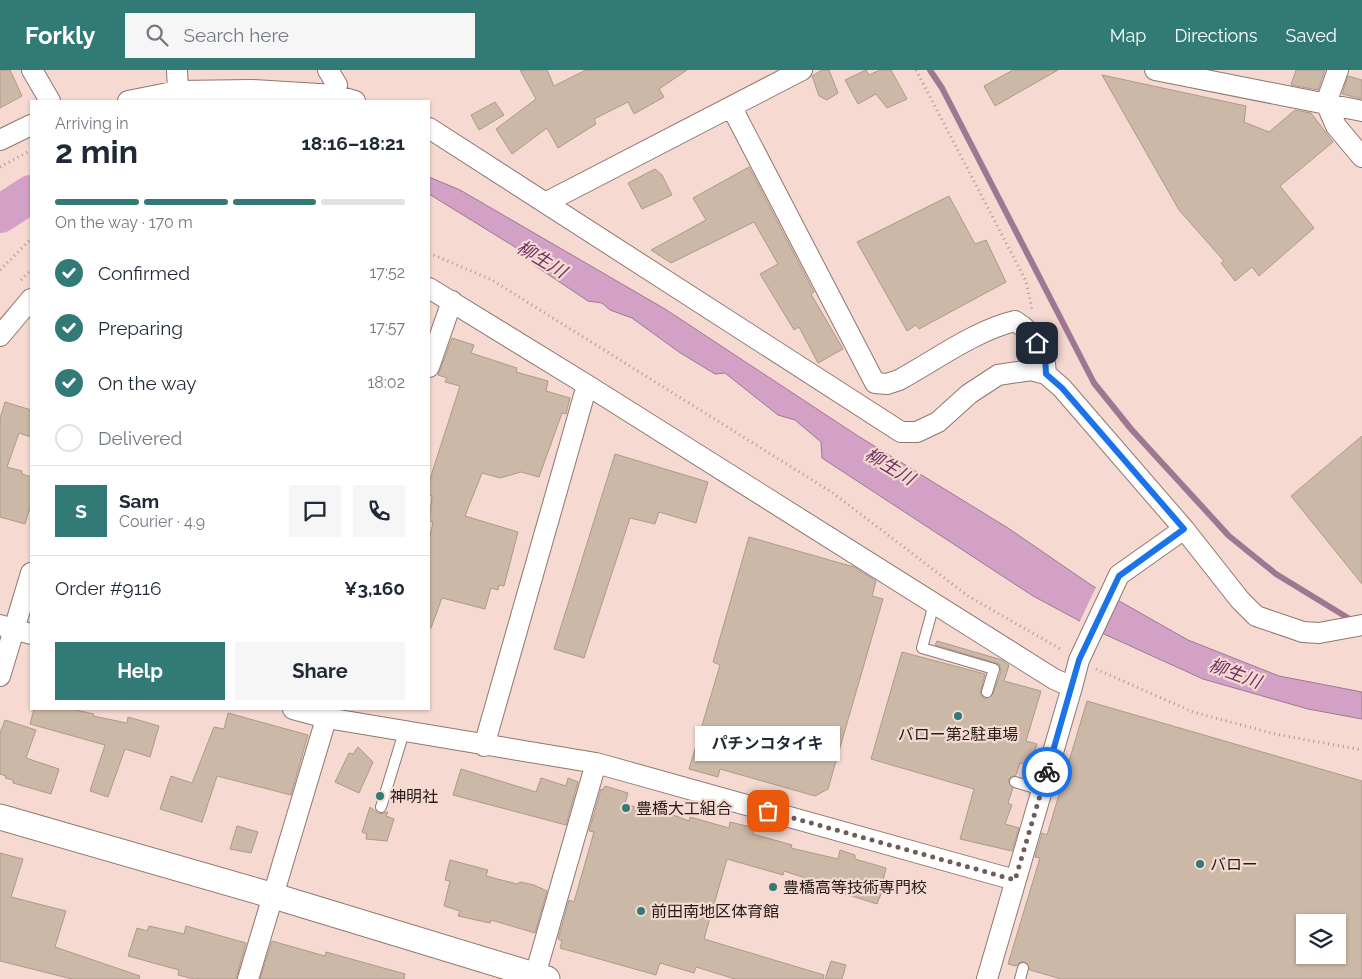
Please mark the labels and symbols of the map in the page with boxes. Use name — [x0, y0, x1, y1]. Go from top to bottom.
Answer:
water label: 柳生川 — [513, 236, 572, 283]
pin — [1016, 322, 1058, 364]
water label: 柳生川 — [861, 443, 920, 490]
water label: 柳生川 — [1206, 654, 1266, 693]
marker: バロー第2駐車場 — [952, 710, 964, 722]
place label: バロー第2駐車場 — [898, 725, 1018, 744]
callout: パチンコタイキ — [696, 726, 840, 761]
courier — [1022, 747, 1072, 797]
place label: 神明社 — [390, 787, 438, 806]
marker: 神明社 — [374, 790, 386, 802]
pin — [747, 790, 789, 832]
place label: 豊橋大工組合 — [636, 799, 732, 818]
marker: 豊橋大工組合 — [620, 802, 632, 814]
place label: バロー — [1210, 855, 1258, 874]
marker: バロー — [1194, 858, 1206, 870]
place label: 豊橋高等技術専門校 — [783, 878, 927, 897]
marker: 豊橋高等技術専門校 — [767, 881, 779, 893]
place label: 前田南地区体育館 — [651, 902, 779, 921]
marker: 前田南地区体育館 — [635, 905, 647, 917]

